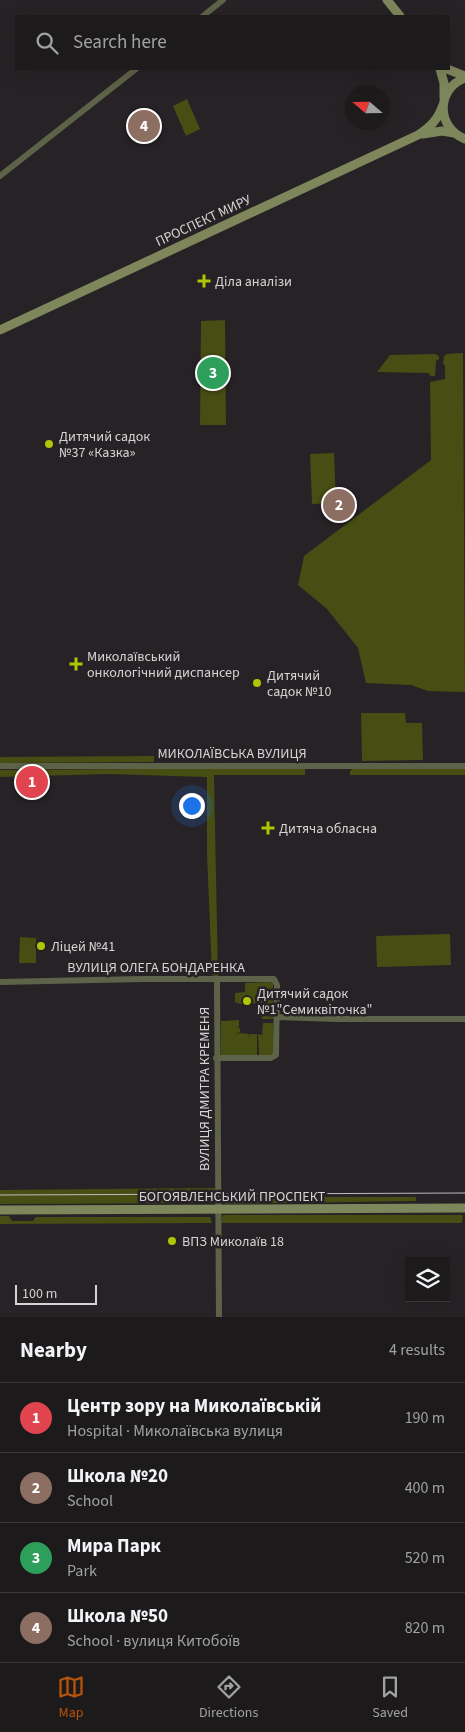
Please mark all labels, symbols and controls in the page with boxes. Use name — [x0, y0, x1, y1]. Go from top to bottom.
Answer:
search box — [15, 15, 450, 70]
icon: search — [33, 29, 61, 57]
text: Search here — [73, 29, 167, 56]
north arrow — [345, 85, 390, 130]
pin: 4 — [128, 107, 160, 145]
street label: ПРОСПЕКТ МИРУ — [152, 190, 255, 252]
place label: Діла аналізи — [215, 272, 292, 292]
marker: Діла аналізи — [197, 274, 211, 288]
pin: 3 — [197, 354, 229, 392]
place label: Дитячий садок №37 «Казка» — [59, 427, 150, 463]
marker: Дитячий садок №37 «Казка» — [43, 438, 55, 450]
pin: 2 — [323, 486, 355, 524]
place label: Миколаївський онкологічний диспансер — [87, 647, 240, 683]
marker: Миколаївський онкологічний диспансер — [69, 657, 83, 671]
place label: Дитячий садок №10 — [267, 666, 332, 702]
marker: Дитячий садок №10 — [251, 677, 263, 689]
street label: МИКОЛАЇВСЬКА ВУЛИЦЯ — [157, 744, 307, 764]
pin: 1 — [16, 763, 48, 801]
your location — [179, 793, 205, 819]
place label: Дитяча обласна — [279, 819, 377, 839]
marker: Дитяча обласна — [261, 821, 275, 835]
place label: Ліцей №41 — [51, 937, 115, 957]
marker: Ліцей №41 — [35, 940, 47, 952]
street label: ВУЛИЦЯ ОЛЕГА БОНДАРЕНКА — [67, 958, 245, 978]
place label: Дитячий садок №1"Семиквіточка" — [257, 984, 372, 1020]
marker: Дитячий садок №1"Семиквіточка" — [241, 995, 253, 1007]
street label: ВУЛИЦЯ ДМИТРА КРЕМЕНЯ — [195, 1007, 215, 1171]
street label: БОГОЯВЛЕНСЬКИЙ ПРОСПЕКТ — [139, 1187, 326, 1207]
place label: ВПЗ Миколаїв 18 — [182, 1232, 284, 1252]
marker: ВПЗ Миколаїв 18 — [166, 1235, 178, 1247]
map controls — [405, 1257, 450, 1302]
button: layers — [405, 1257, 450, 1302]
scale bar — [15, 1282, 98, 1305]
text: 100 m — [22, 1284, 57, 1304]
text: Nearby — [20, 1335, 87, 1365]
text: 4 results — [389, 1339, 445, 1361]
text: Центр зору на Миколаївській — [67, 1393, 321, 1420]
text: 1 — [32, 1407, 40, 1429]
text: 190 m — [405, 1407, 445, 1429]
text: Hospital · Миколаївська вулиця — [67, 1420, 283, 1442]
text: Школа №20 — [67, 1463, 168, 1490]
text: 2 — [32, 1477, 40, 1499]
text: 400 m — [405, 1477, 445, 1499]
text: School — [67, 1490, 113, 1512]
text: Мира Парк — [67, 1533, 161, 1560]
text: 3 — [32, 1547, 40, 1569]
text: 520 m — [405, 1547, 445, 1569]
text: Park — [67, 1560, 97, 1582]
text: Школа №50 — [67, 1603, 168, 1630]
text: 4 — [32, 1617, 40, 1639]
text: 820 m — [405, 1617, 445, 1639]
text: School · вулиця Китобоїв — [67, 1630, 240, 1652]
tab: Map — [57, 1673, 85, 1723]
tab: Directions — [199, 1673, 258, 1723]
tab: Saved — [372, 1673, 408, 1723]

